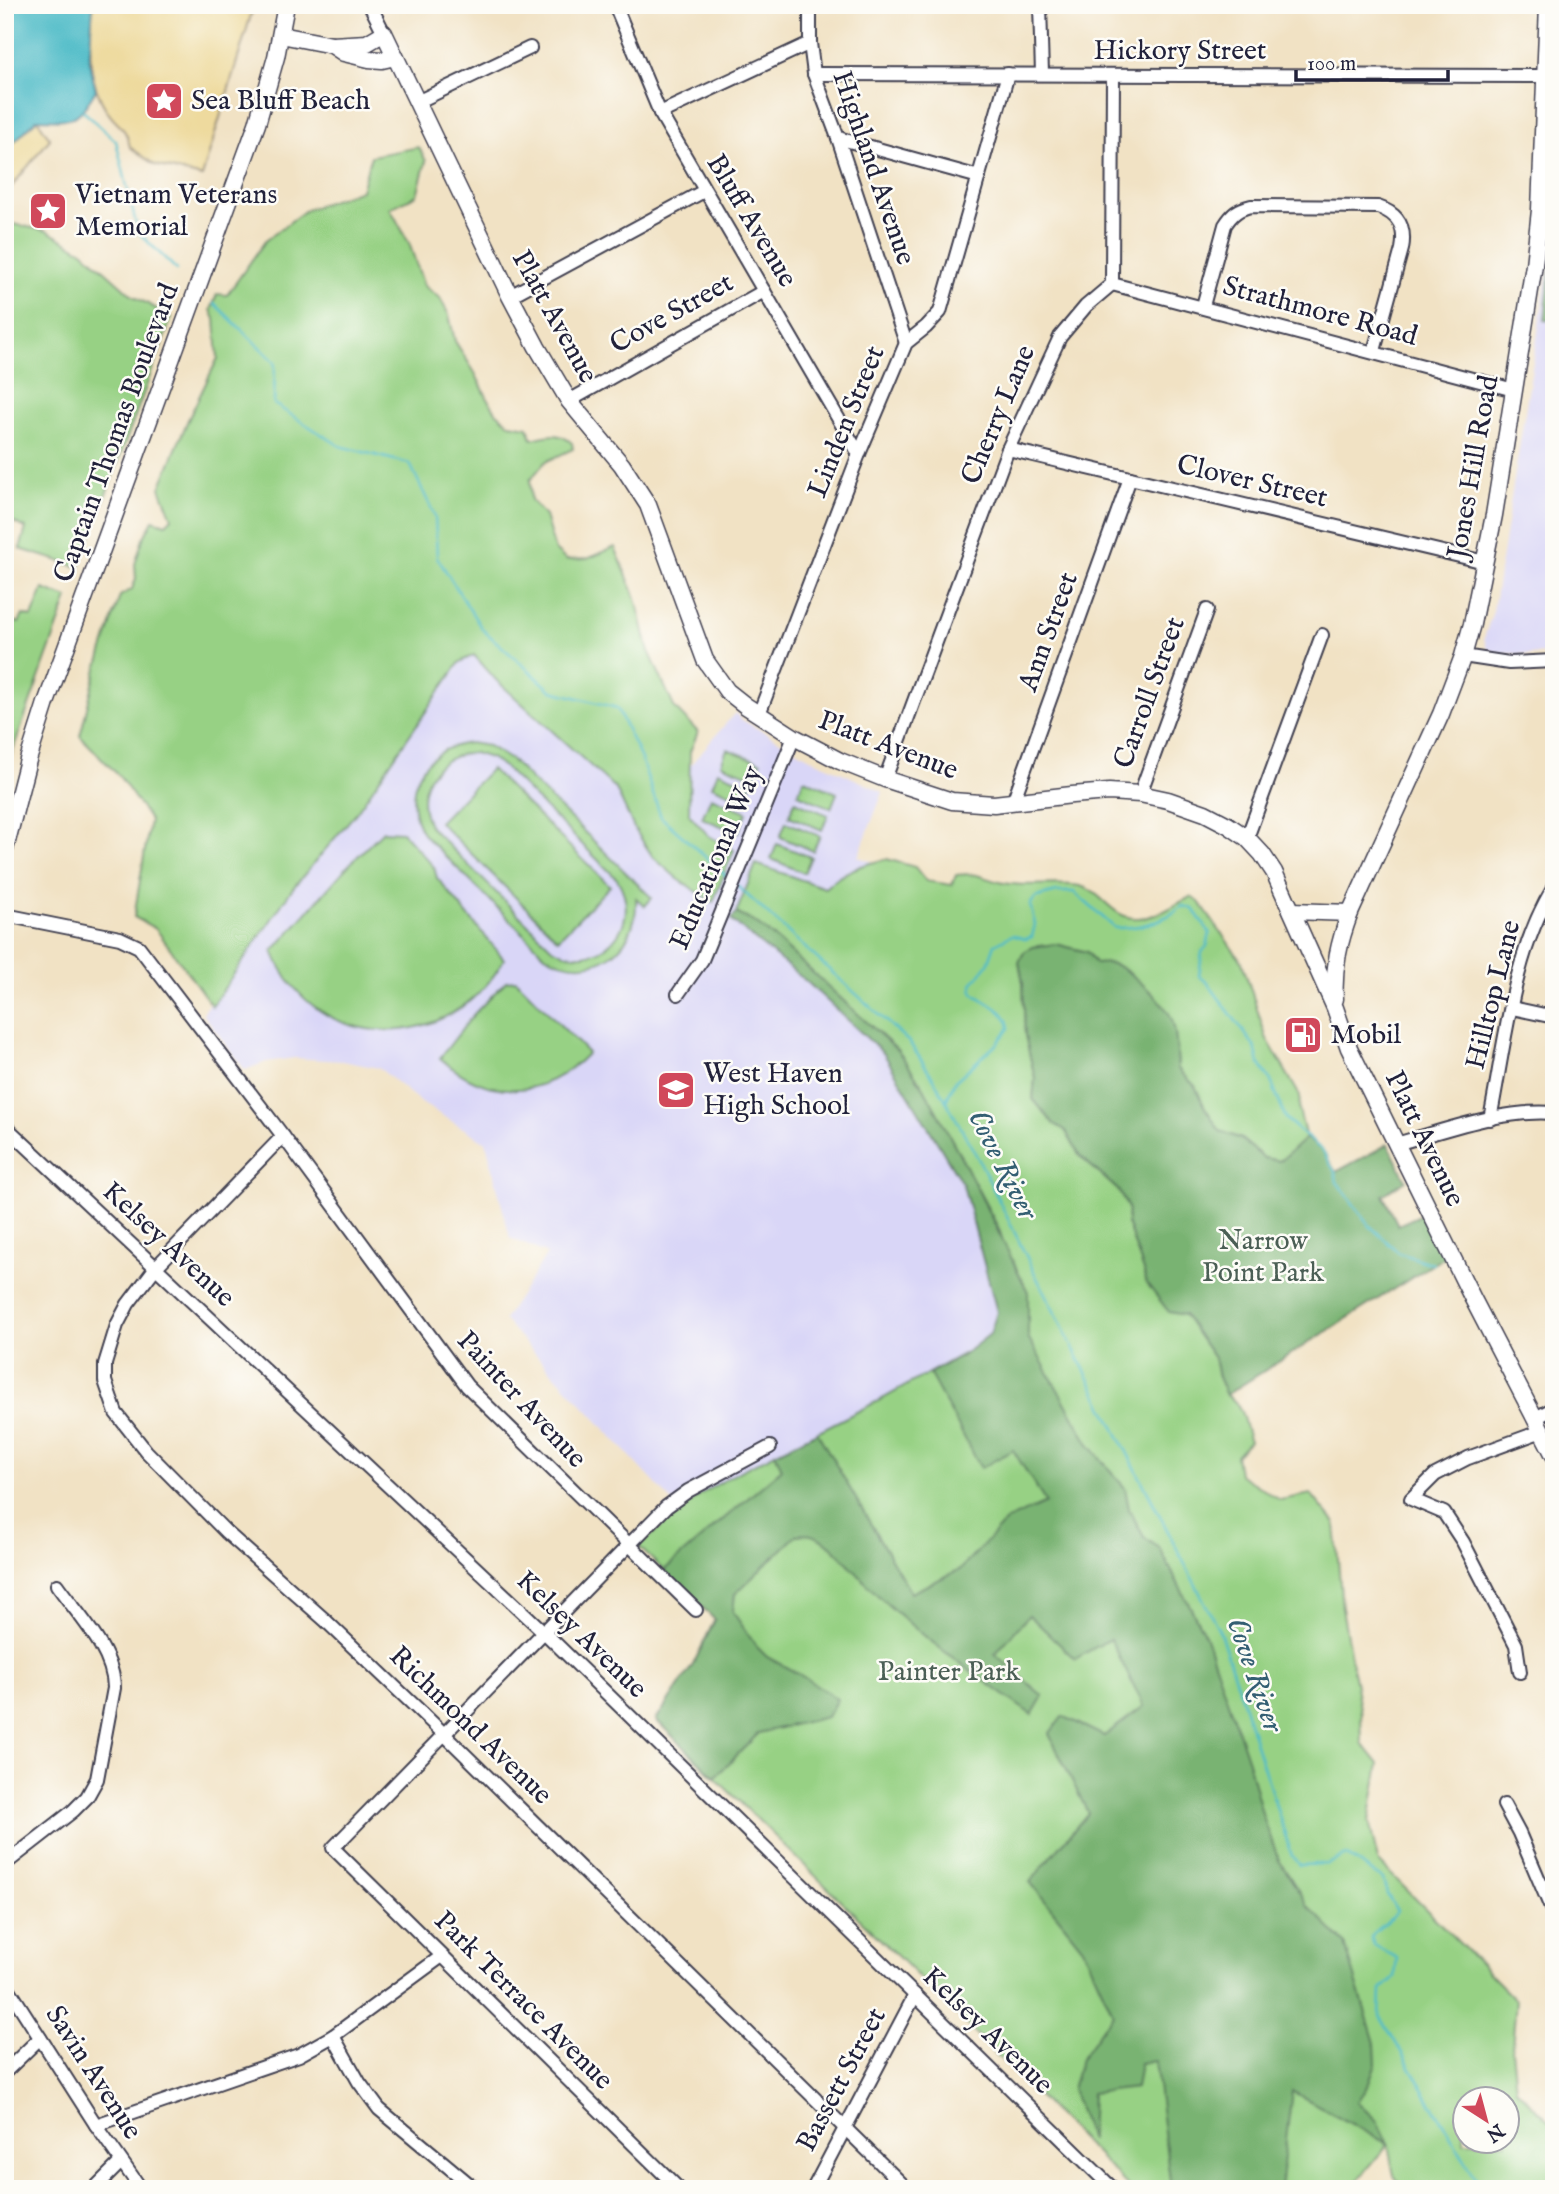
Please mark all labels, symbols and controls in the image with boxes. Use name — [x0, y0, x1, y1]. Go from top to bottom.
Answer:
street label: Hickory Street — [1094, 34, 1267, 69]
scale bar — [1296, 38, 1449, 82]
text: 100 m — [1307, 51, 1356, 78]
street label: Highland Avenue — [823, 66, 923, 270]
place icon: Sea Bluff Beach — [143, 80, 185, 122]
place label: Sea Bluff Beach — [191, 84, 370, 119]
street label: Bluff Avenue — [698, 148, 804, 294]
place label: Vietnam Veterans Memorial — [74, 178, 277, 245]
place icon: Vietnam Veterans Memorial — [27, 190, 69, 232]
street label: Platt Avenue — [503, 244, 605, 390]
street label: Cove Street — [604, 266, 740, 362]
street label: Strathmore Road — [1219, 269, 1421, 355]
street label: Captain Thomas Boulevard — [47, 279, 187, 587]
street label: Cherry Lane — [954, 340, 1044, 490]
street label: Linden Street — [801, 341, 893, 503]
street label: Jones Hill Road — [1440, 372, 1507, 564]
street label: Clover Street — [1173, 448, 1331, 516]
street label: Ann Street — [1011, 567, 1087, 697]
street label: Carroll Street — [1106, 612, 1194, 774]
street label: Platt Avenue — [813, 703, 963, 789]
street label: Educational Way — [663, 761, 772, 955]
street label: Hilltop Lane — [1459, 917, 1529, 1073]
fuel station icon: Mobil — [1282, 1014, 1324, 1056]
place label: Mobil — [1330, 1018, 1401, 1053]
place label: West Haven High School — [703, 1057, 850, 1124]
street label: Platt Avenue — [1376, 1065, 1472, 1213]
school or university icon: West Haven High School — [655, 1069, 697, 1111]
water label: Cove River — [958, 1103, 1047, 1228]
street label: Kelsey Avenue — [94, 1175, 242, 1315]
park label: Narrow Point Park — [1202, 1224, 1325, 1291]
street label: Painter Avenue — [449, 1324, 594, 1476]
street label: Kelsey Avenue — [508, 1564, 654, 1706]
water label: Cove River — [1217, 1613, 1292, 1739]
street label: Richmond Avenue — [381, 1639, 559, 1813]
park label: Painter Park — [878, 1655, 1021, 1690]
street label: Park Terrace Avenue — [426, 1904, 620, 2098]
street label: Kelsey Avenue — [914, 1960, 1060, 2102]
street label: Savin Avenue — [37, 1999, 149, 2147]
street label: Bassett Street — [789, 2002, 895, 2158]
north arrow — [1450, 2086, 1520, 2156]
text: N — [1481, 2117, 1509, 2147]

